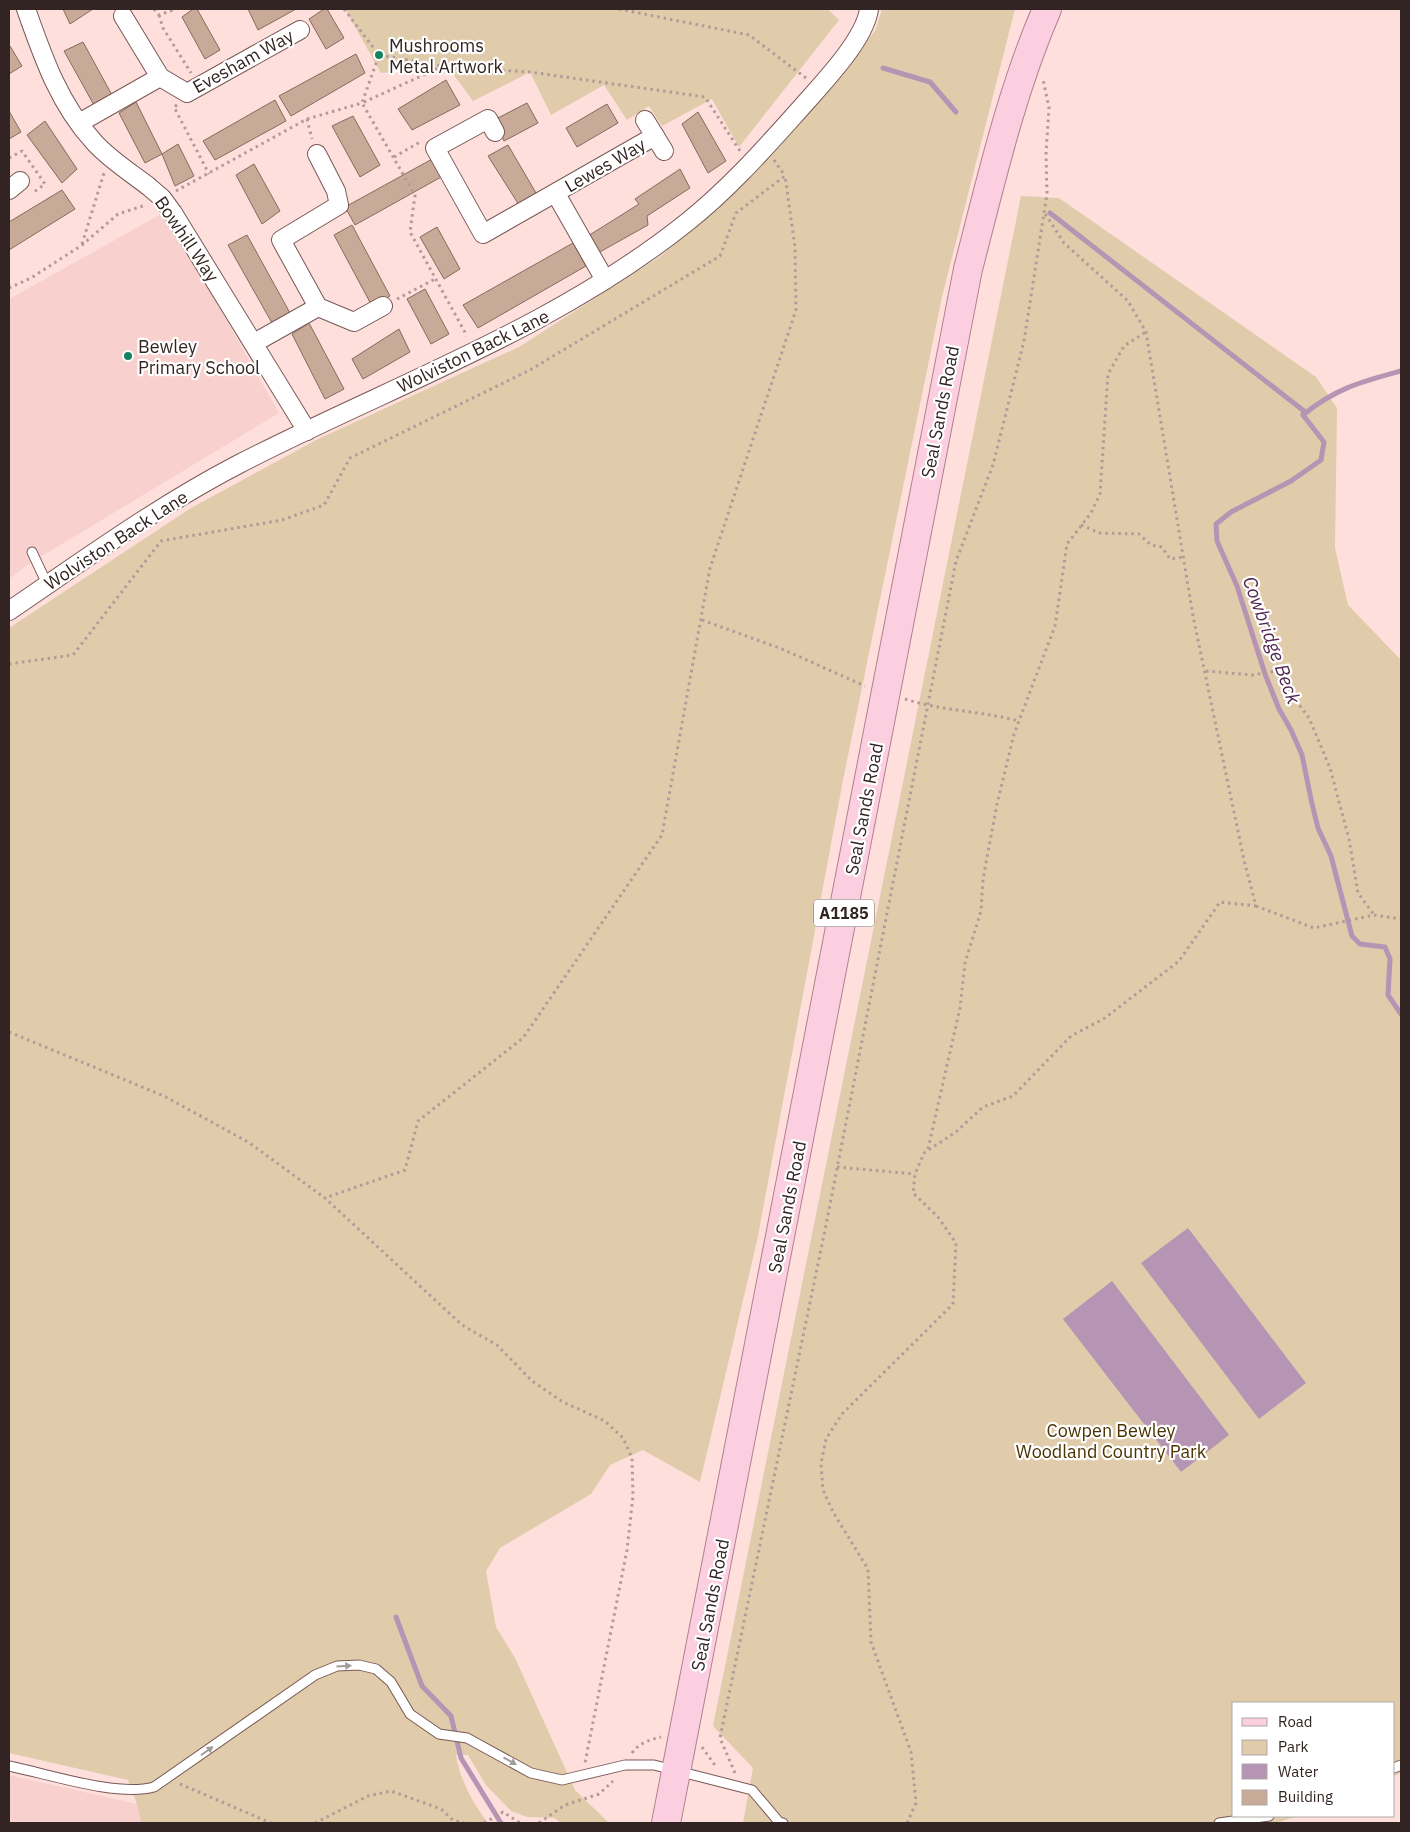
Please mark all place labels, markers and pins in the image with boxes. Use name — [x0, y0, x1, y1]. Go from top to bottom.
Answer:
place label: Mushrooms Metal Artwork — [389, 34, 504, 78]
marker: Mushrooms Metal Artwork — [373, 49, 385, 61]
place label: Bewley Primary School — [138, 335, 260, 379]
marker: Bewley Primary School — [122, 350, 134, 362]

